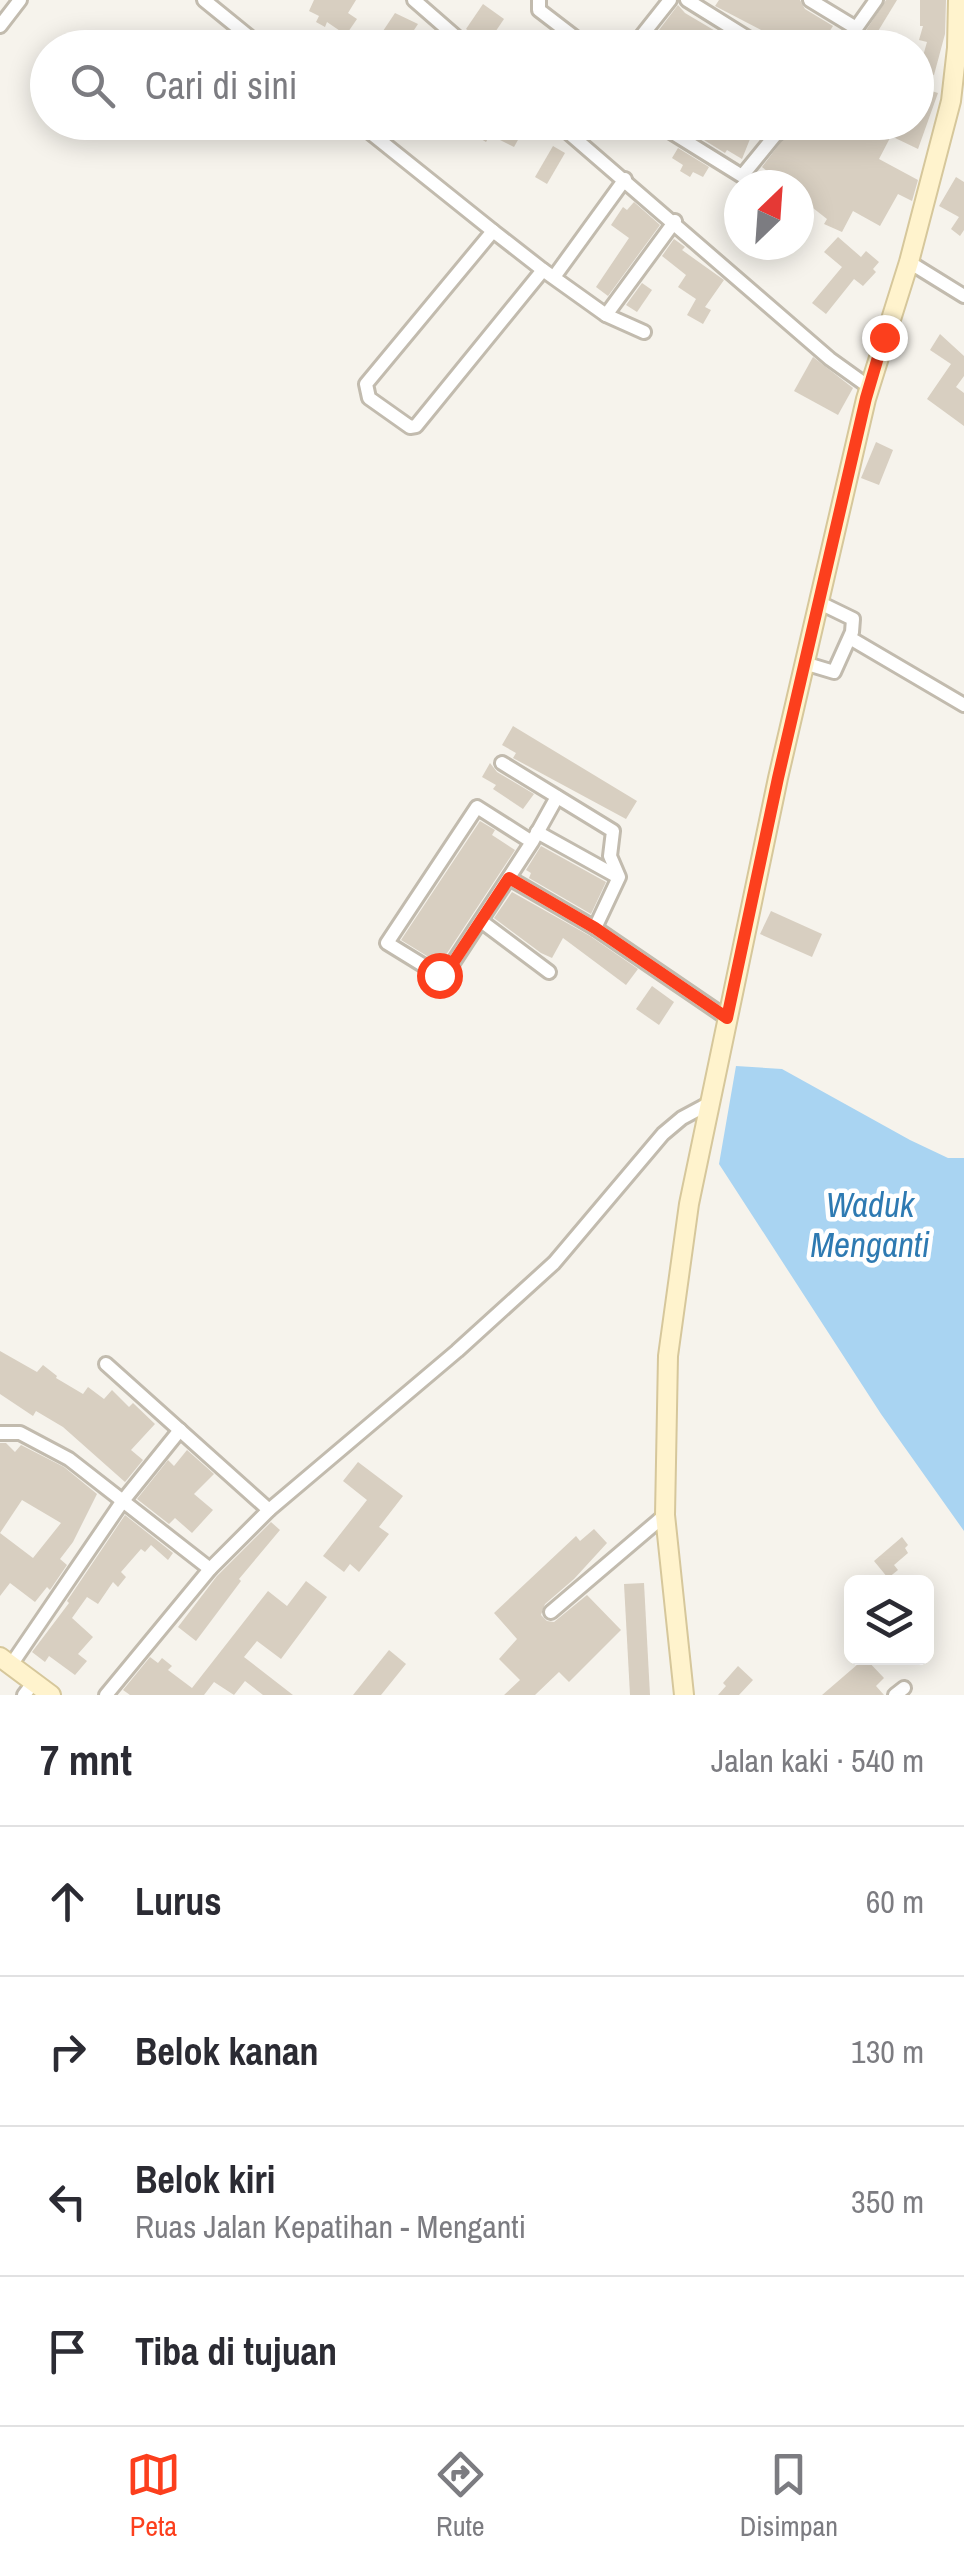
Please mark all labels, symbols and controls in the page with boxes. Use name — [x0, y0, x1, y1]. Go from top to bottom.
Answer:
search box — [30, 30, 934, 140]
icon: search — [65, 58, 120, 113]
text: Cari di sini — [145, 60, 297, 111]
north arrow — [724, 170, 814, 260]
route end — [862, 315, 908, 361]
route start — [417, 953, 463, 999]
water label: Waduk Menganti — [810, 1181, 930, 1268]
map controls — [844, 1575, 934, 1665]
button: layers — [844, 1575, 934, 1665]
text: 7 mnt — [40, 1732, 132, 1788]
text: Jalan kaki · 540 m — [711, 1739, 924, 1782]
icon: ahead — [40, 1874, 95, 1929]
text: Lurus — [135, 1876, 222, 1927]
text: 60 m — [866, 1880, 924, 1923]
icon: right — [40, 2024, 95, 2079]
text: Belok kanan — [135, 2026, 319, 2077]
text: 130 m — [851, 2030, 924, 2073]
text: Belok kiri — [135, 2154, 275, 2205]
icon: left — [40, 2174, 95, 2229]
text: 350 m — [851, 2180, 924, 2223]
text: Ruas Jalan Kepatihan - Menganti — [135, 2205, 526, 2248]
icon: arrive — [40, 2324, 95, 2379]
text: Tiba di tujuan — [135, 2326, 337, 2377]
tab: Peta — [126, 2447, 181, 2545]
tab: Rute — [433, 2447, 488, 2545]
tab: Disimpan — [740, 2447, 838, 2545]

